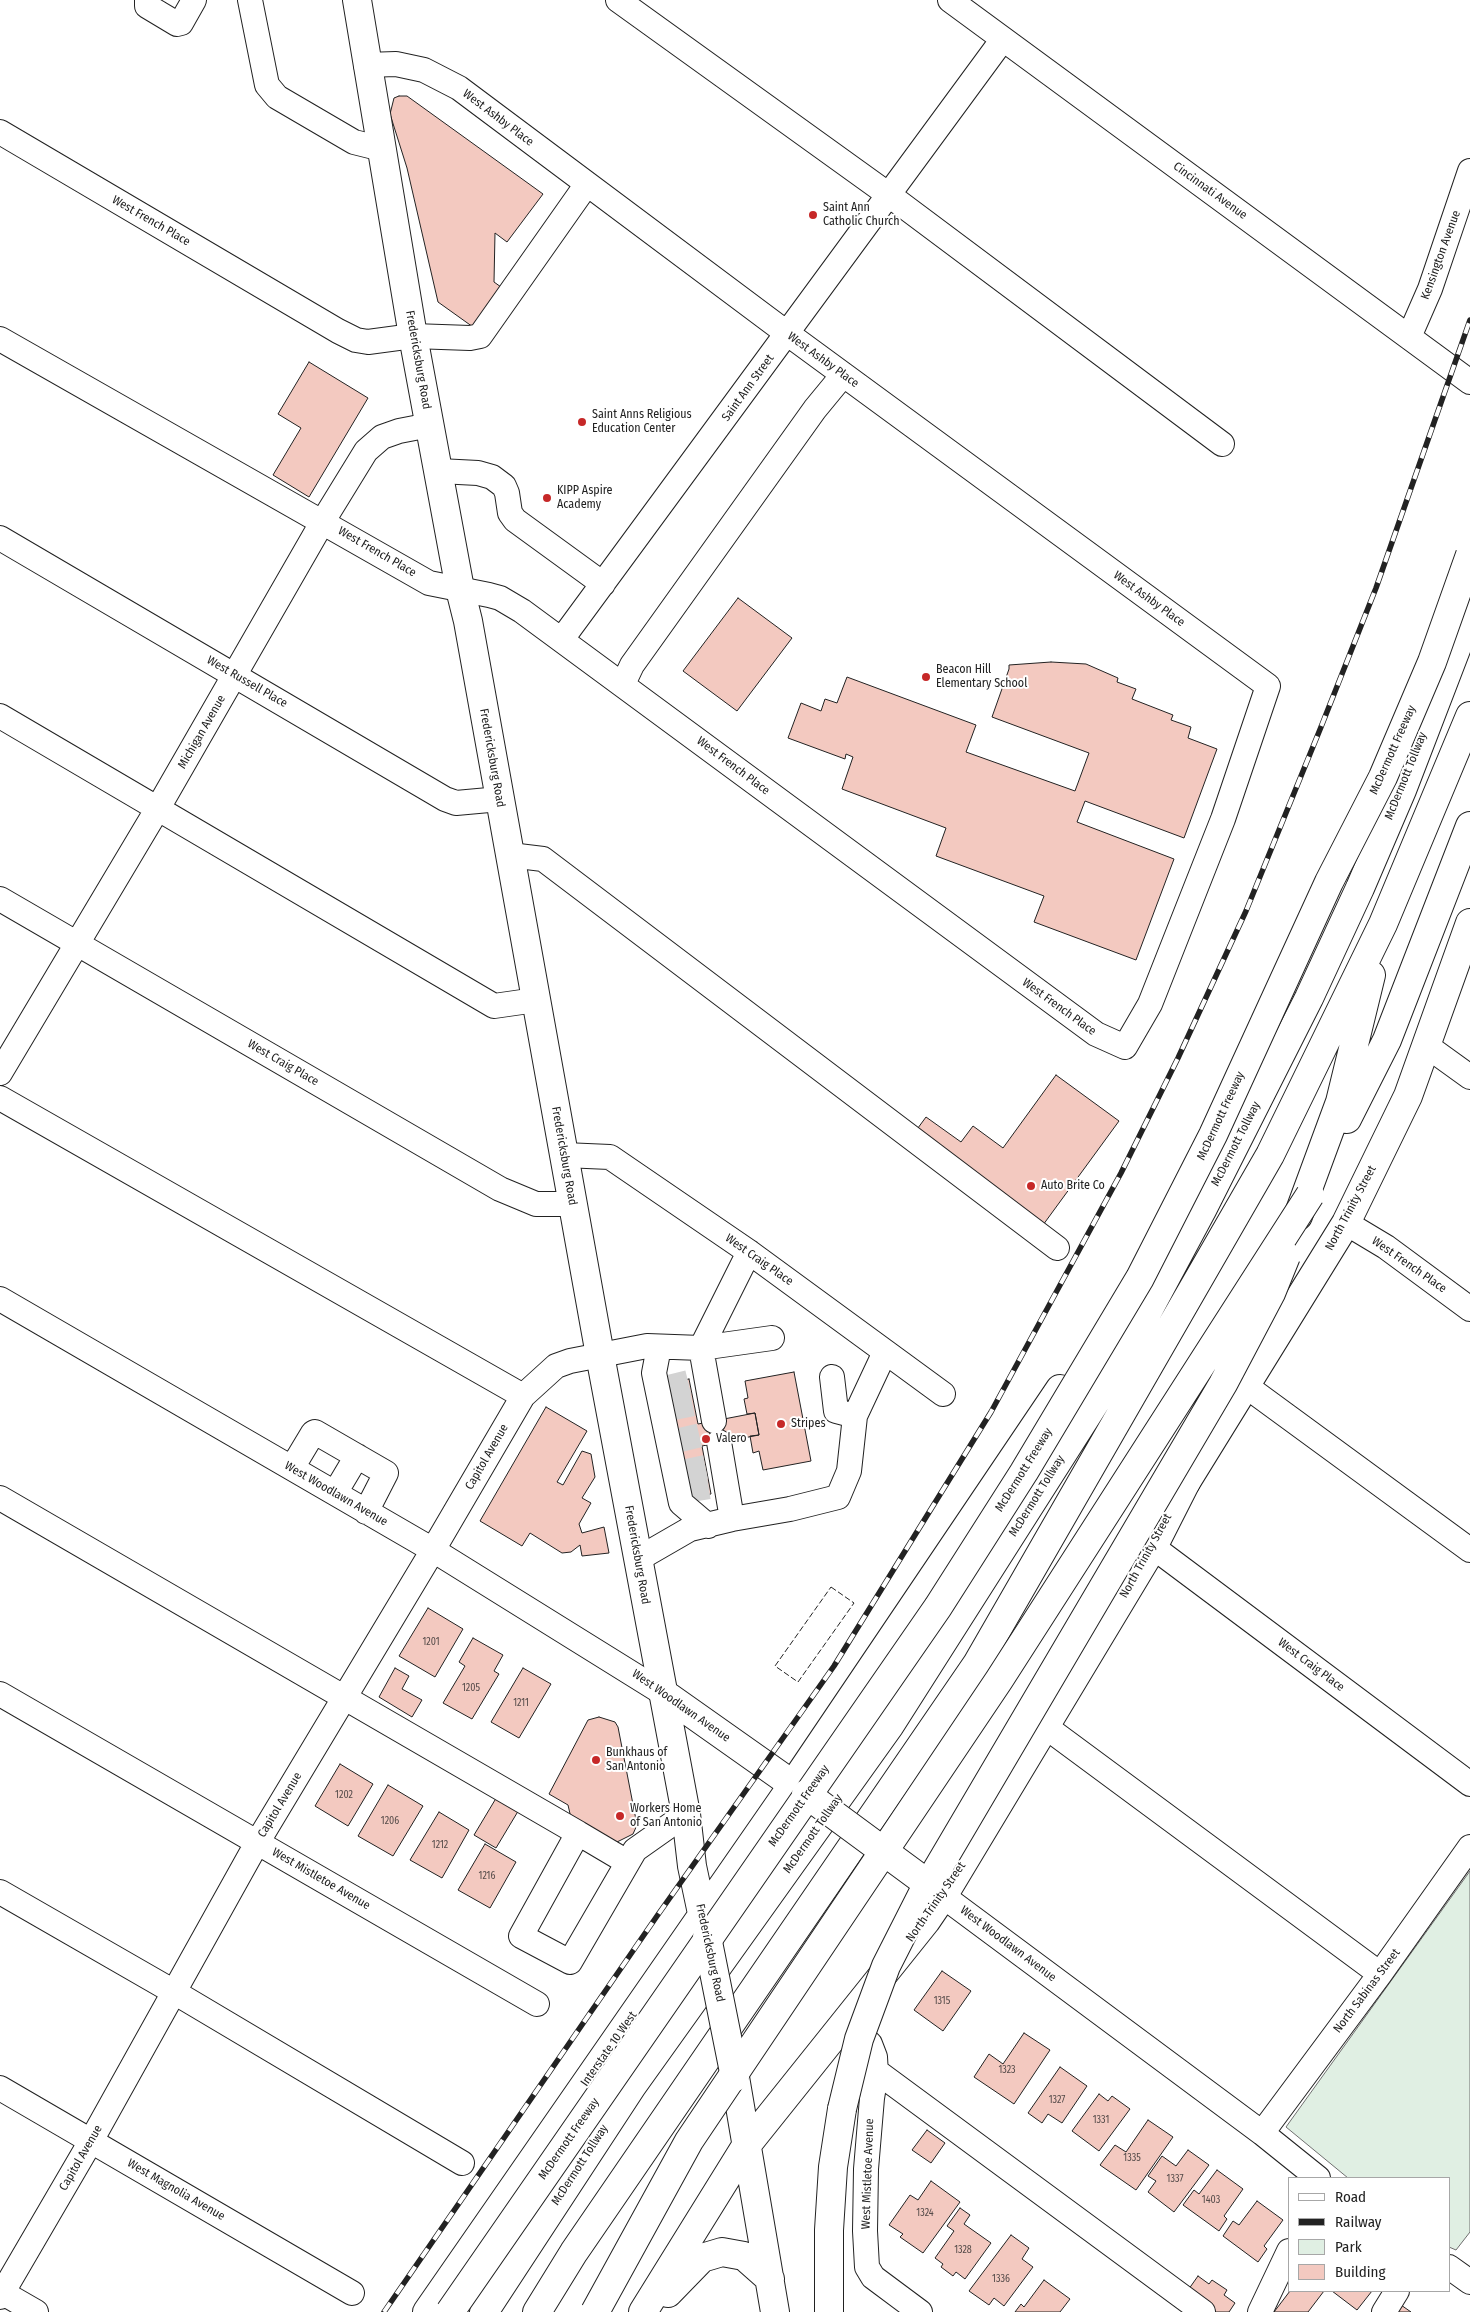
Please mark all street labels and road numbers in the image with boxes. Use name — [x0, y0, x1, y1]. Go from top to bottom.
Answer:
street label: West Ashby Place — [460, 87, 536, 149]
street label: Cincinnati Avenue — [1170, 159, 1250, 223]
street label: West French Place — [109, 193, 193, 249]
street label: Kensington Avenue — [1418, 208, 1464, 302]
street label: Fredericksburg Road — [402, 310, 434, 410]
street label: West Ashby Place — [784, 329, 862, 391]
street label: Saint Ann Street — [719, 352, 777, 424]
street label: West French Place — [335, 524, 419, 580]
street label: West Ashby Place — [1110, 568, 1188, 630]
street label: West Russell Place — [204, 653, 290, 711]
street label: Michigan Avenue — [175, 693, 229, 771]
street label: McDermott Freeway — [1367, 703, 1419, 797]
street label: Fredericksburg Road — [476, 708, 508, 808]
street label: McDermott Tollway — [1382, 730, 1430, 822]
street label: West French Place — [694, 734, 772, 798]
street label: West French Place — [1019, 975, 1099, 1039]
street label: West Craig Place — [245, 1037, 321, 1089]
street label: McDermott Freeway — [1194, 1069, 1248, 1163]
street label: McDermott Tollway — [1208, 1099, 1264, 1189]
street label: Fredericksburg Road — [548, 1106, 580, 1206]
street label: North Trinity Street — [1323, 1163, 1379, 1253]
street label: West Craig Place — [722, 1231, 796, 1289]
street label: West French Place — [1369, 1234, 1449, 1296]
street label: Capitol Avenue — [462, 1422, 512, 1492]
street label: McDermott Freeway — [992, 1425, 1056, 1515]
street label: McDermott Tollway — [1006, 1453, 1068, 1539]
street label: West Woodlawn Avenue — [282, 1459, 390, 1529]
street label: Fredericksburg Road — [621, 1505, 653, 1605]
street label: North Trinity Street — [1117, 1511, 1175, 1601]
street label: West Craig Place — [1275, 1635, 1347, 1695]
street label: West Woodlawn Avenue — [629, 1667, 733, 1745]
street label: McDermott Freeway — [765, 1762, 833, 1850]
street label: Capitol Avenue — [255, 1770, 305, 1840]
street label: McDermott Tollway — [780, 1792, 846, 1876]
street label: West Mistletoe Avenue — [269, 1845, 373, 1913]
street label: North Trinity Street — [903, 1859, 969, 1945]
street label: Fredericksburg Road — [693, 1903, 727, 2003]
street label: West Woodlawn Avenue — [957, 1903, 1059, 1985]
street label: North Sabinas Street — [1331, 1946, 1403, 2036]
street label: Interstate 10 West — [578, 2009, 640, 2089]
street label: McDermott Freeway — [535, 2095, 603, 2183]
street label: West Mistletoe Avenue — [859, 2118, 877, 2230]
street label: McDermott Tollway — [549, 2122, 611, 2208]
street label: Capitol Avenue — [56, 2123, 106, 2193]
street label: West Magnolia Avenue — [125, 2156, 227, 2224]

